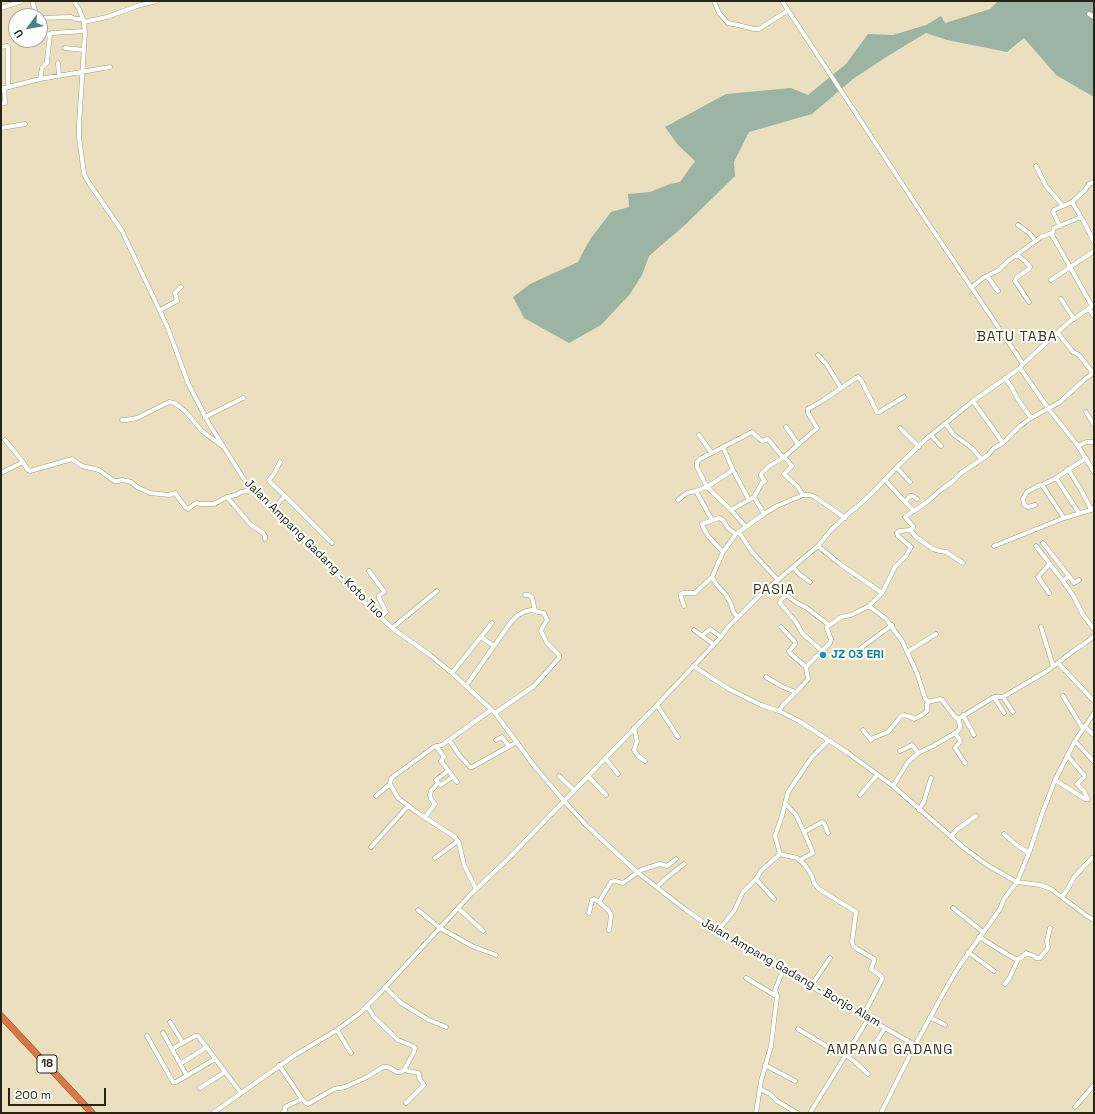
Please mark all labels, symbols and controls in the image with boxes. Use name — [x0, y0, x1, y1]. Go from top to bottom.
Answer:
north arrow — [8, 8, 48, 48]
text: U — [11, 27, 27, 41]
district label: BATU TABA — [976, 329, 1058, 345]
street label: Jalan Ampang Gadang - Koto Tuo — [241, 476, 387, 622]
district label: PASIA — [753, 582, 795, 598]
place label: JZ 03 ERI — [831, 648, 884, 662]
marker: JZ 03 ERI — [818, 650, 828, 660]
street label: Jalan Ampang Gadang - Bonjo Alam — [699, 916, 883, 1030]
district label: AMPANG GADANG — [826, 1042, 954, 1058]
road number: 18 — [37, 1055, 57, 1073]
scale bar — [10, 1080, 108, 1106]
text: 200 m — [15, 1087, 51, 1103]

